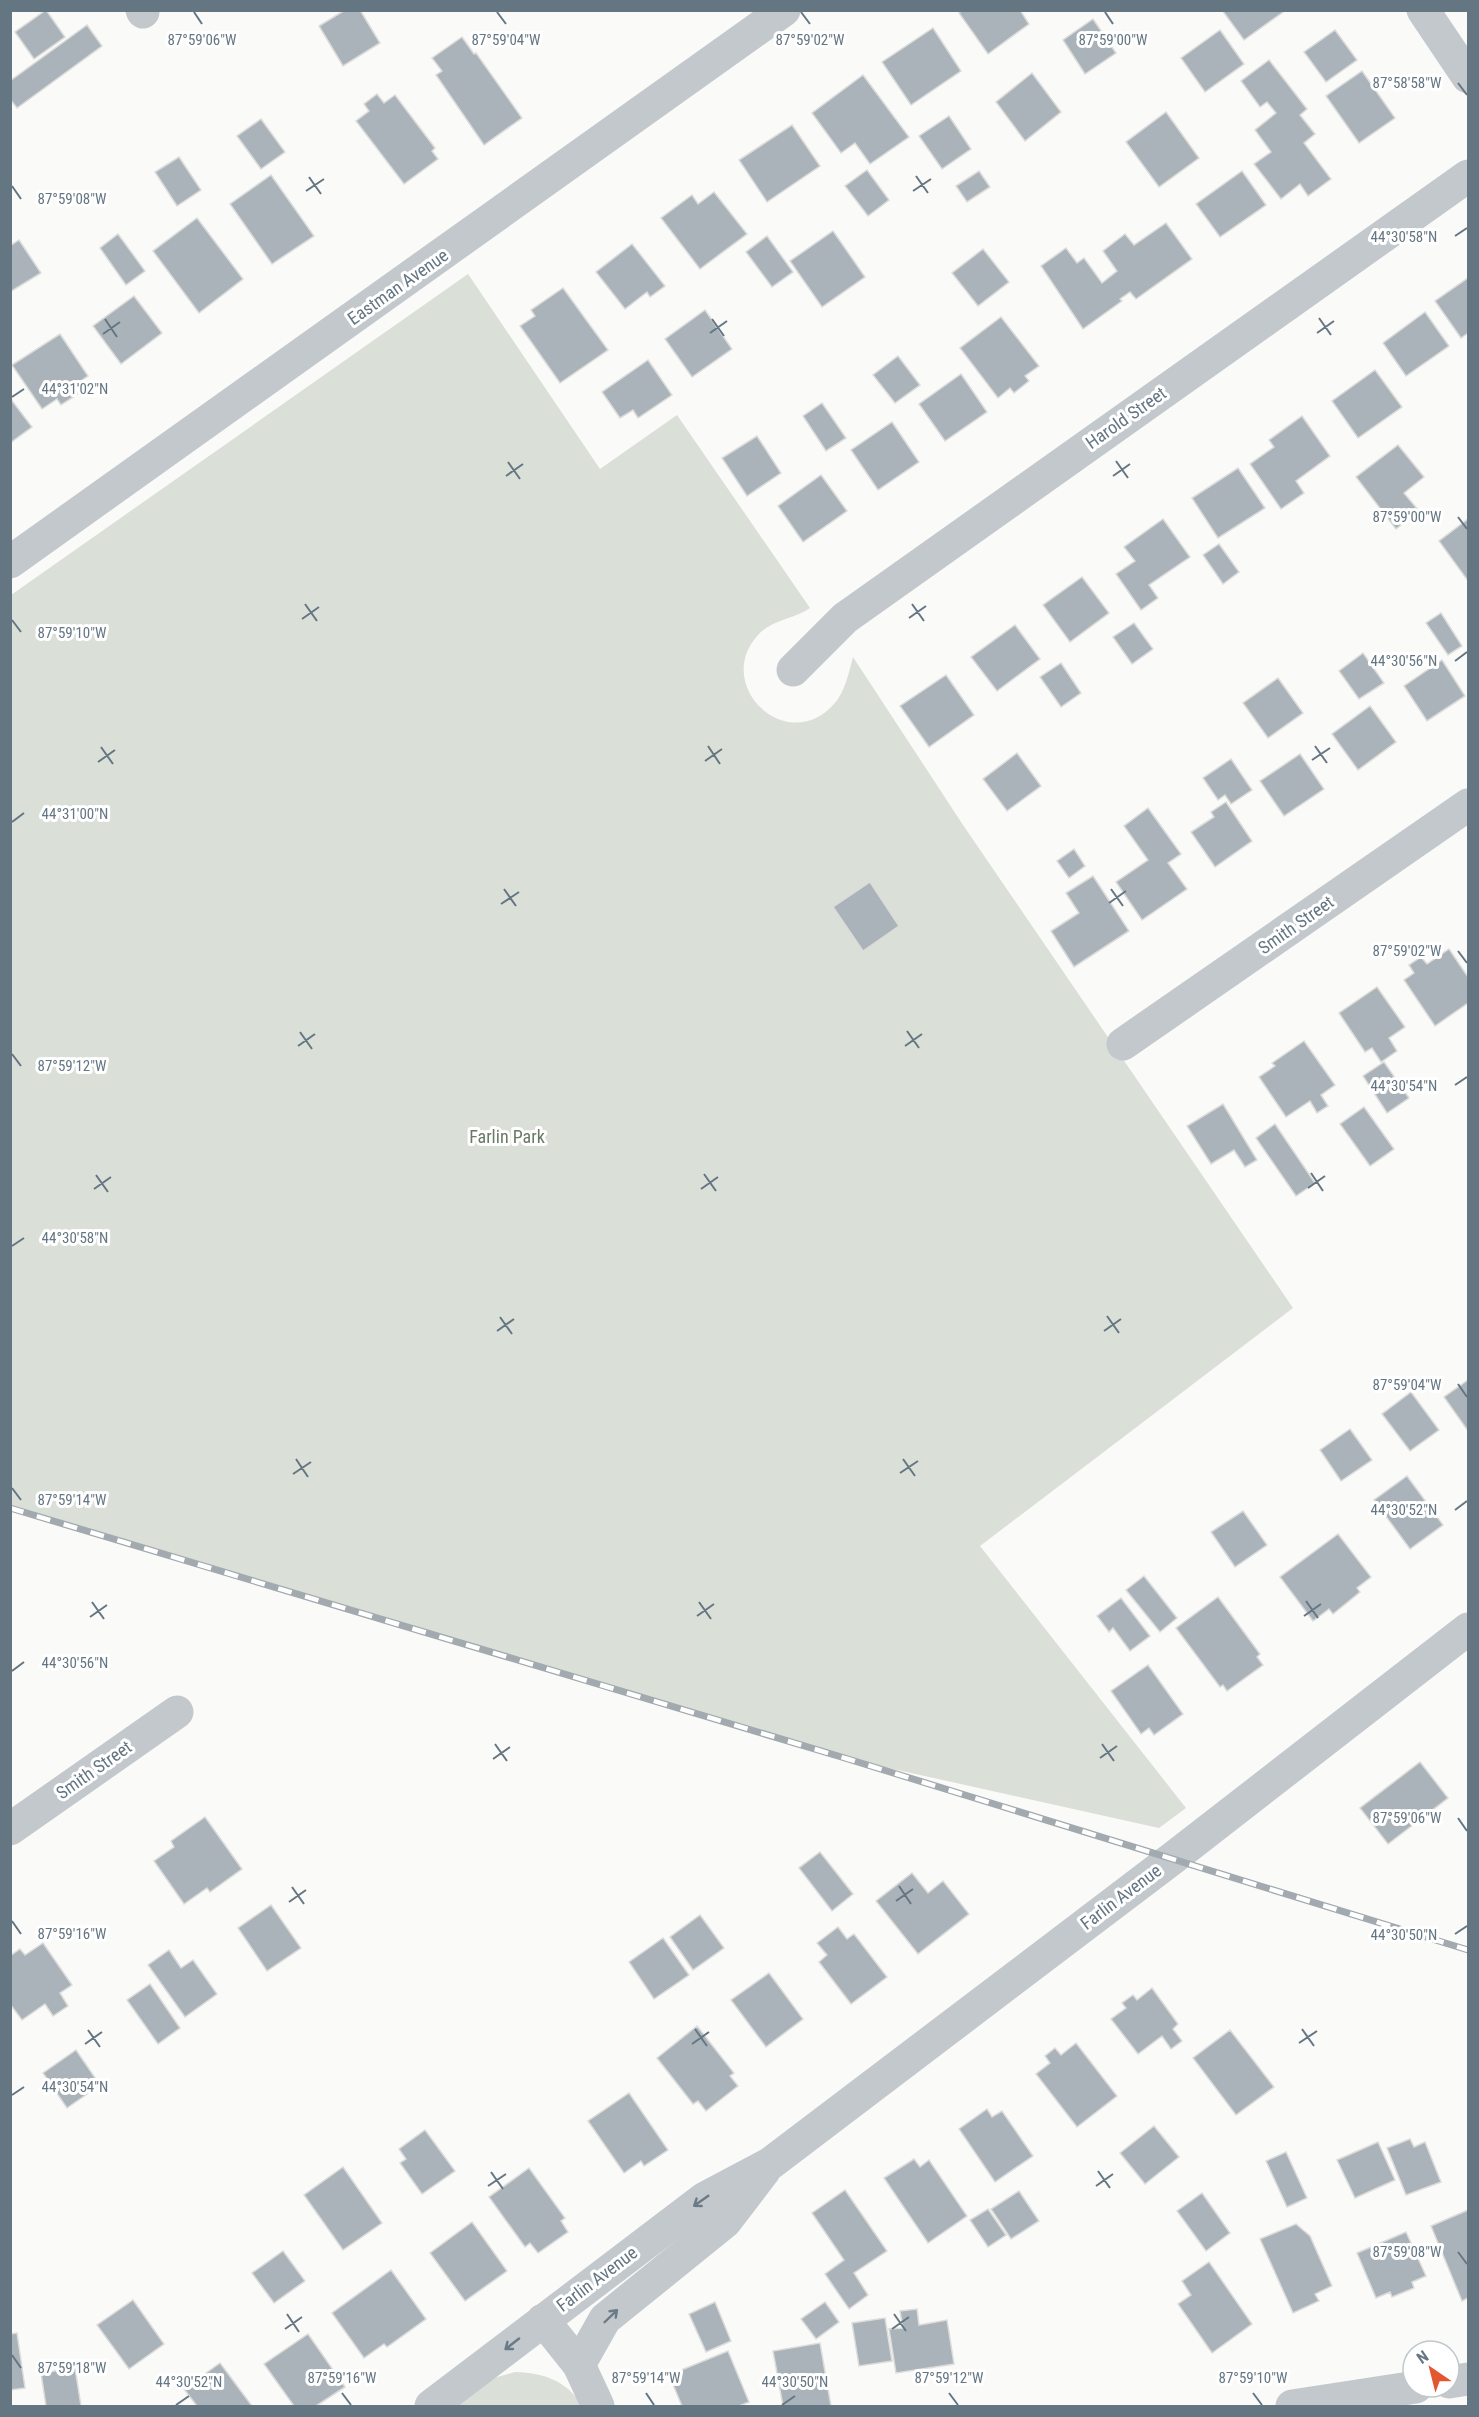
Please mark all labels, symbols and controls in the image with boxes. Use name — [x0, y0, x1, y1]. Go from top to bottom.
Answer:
text: 87°59'06"W — [168, 31, 237, 49]
text: 87°59'04"W — [472, 31, 541, 49]
text: 87°59'02"W — [776, 31, 845, 49]
text: 87°59'00"W — [1079, 31, 1148, 49]
text: 87°58'58"W — [1373, 74, 1442, 92]
text: 87°59'08"W — [38, 190, 107, 208]
text: 44°30'58"N — [1371, 228, 1437, 246]
street label: Eastman Avenue — [343, 244, 452, 329]
text: 44°31'02"N — [42, 380, 108, 398]
street label: Harold Street — [1081, 382, 1170, 453]
text: 87°59'00"W — [1373, 508, 1442, 526]
text: 87°59'10"W — [38, 624, 107, 642]
text: 44°30'56"N — [1371, 652, 1437, 670]
text: 44°31'00"N — [42, 805, 108, 823]
street label: Smith Street — [1254, 891, 1338, 958]
text: 87°59'02"W — [1373, 942, 1442, 960]
text: 87°59'12"W — [38, 1057, 107, 1075]
text: 44°30'54"N — [1371, 1077, 1437, 1095]
park label: Farlin Park — [469, 1126, 545, 1147]
text: 44°30'58"N — [42, 1229, 108, 1247]
text: 87°59'04"W — [1373, 1376, 1442, 1394]
text: 87°59'14"W — [38, 1491, 107, 1509]
text: 44°30'52"N — [1371, 1501, 1437, 1519]
text: 44°30'56"N — [42, 1654, 108, 1672]
street label: Smith Street — [52, 1736, 136, 1803]
text: 87°59'06"W — [1373, 1809, 1442, 1827]
street label: Farlin Avenue — [1076, 1860, 1165, 1934]
text: 87°59'16"W — [38, 1925, 107, 1943]
text: 44°30'50"N — [1371, 1926, 1437, 1944]
text: 44°30'54"N — [42, 2078, 108, 2096]
one-way arrow — [694, 2195, 710, 2207]
street label: Farlin Avenue — [552, 2242, 641, 2316]
text: 87°59'08"W — [1373, 2243, 1442, 2261]
one-way arrow — [603, 2309, 618, 2324]
one-way arrow — [504, 2337, 520, 2350]
north arrow — [1401, 2339, 1461, 2399]
text: N — [1413, 2347, 1432, 2368]
text: 87°59'18"W — [38, 2359, 107, 2377]
text: 87°59'16"W — [308, 2369, 377, 2387]
text: 87°59'14"W — [612, 2369, 681, 2387]
text: 87°59'12"W — [915, 2369, 984, 2387]
text: 87°59'10"W — [1219, 2369, 1288, 2387]
text: 44°30'52"N — [156, 2373, 222, 2391]
text: 44°30'50"N — [762, 2373, 828, 2391]

